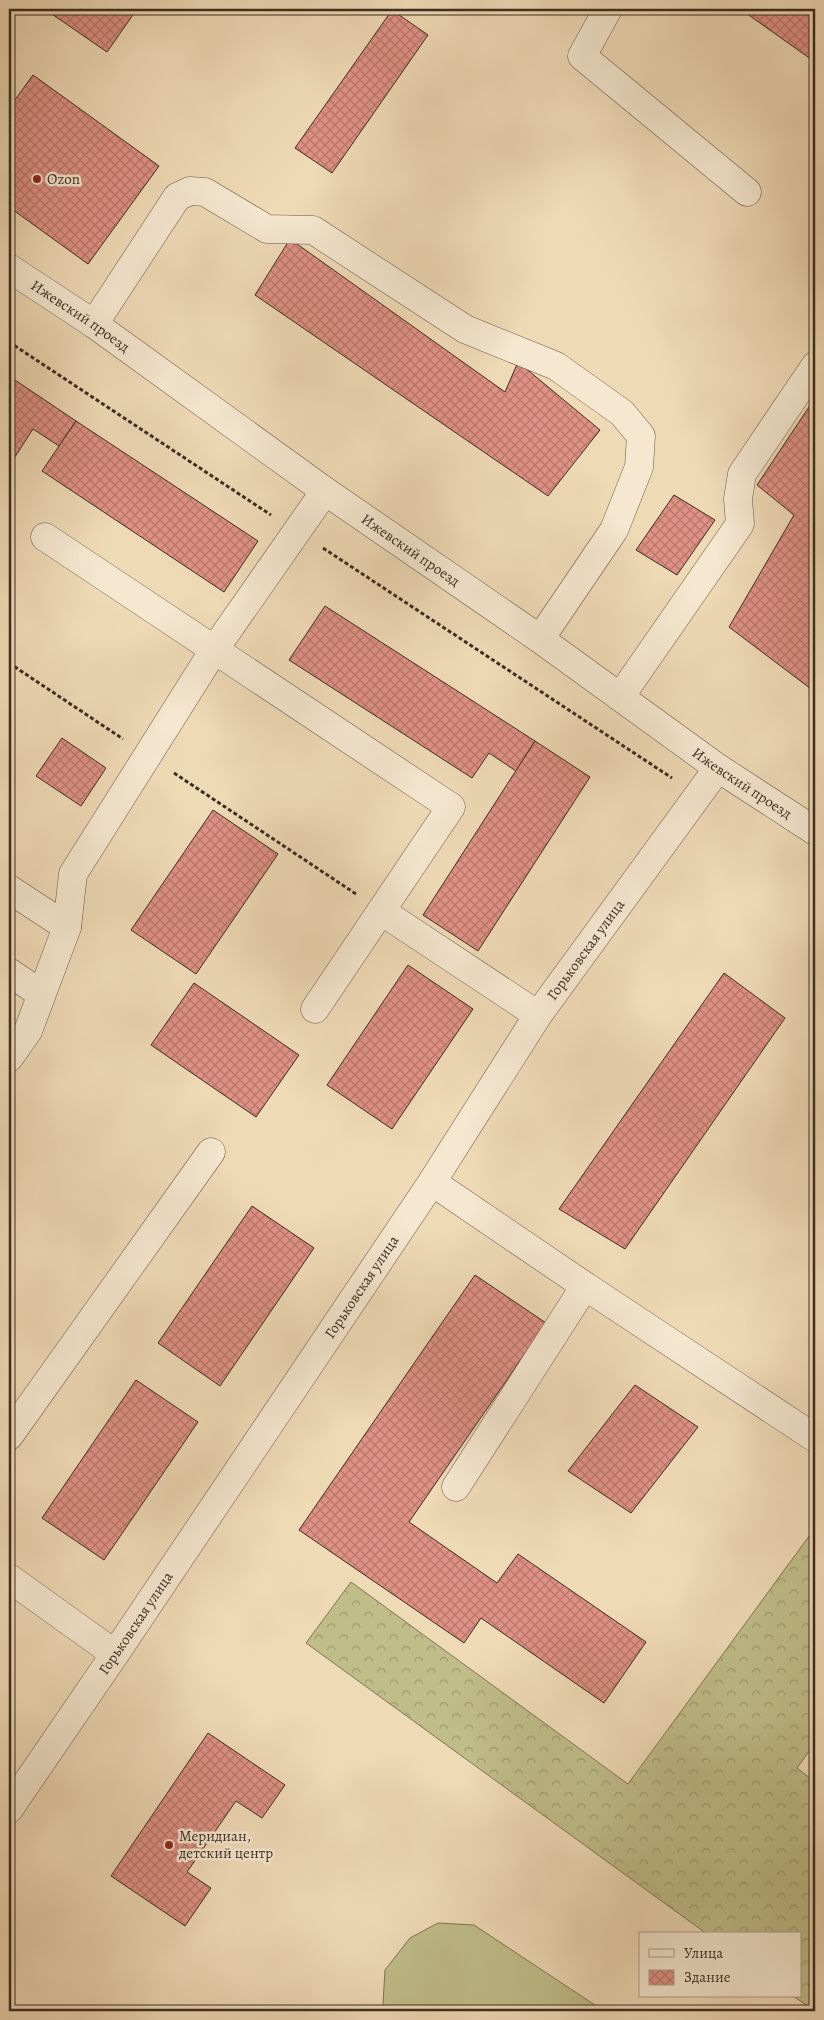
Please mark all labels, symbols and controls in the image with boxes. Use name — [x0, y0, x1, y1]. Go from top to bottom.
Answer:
place label: Ozon — [47, 169, 80, 189]
marker: Ozon — [31, 173, 43, 185]
street label: Ижевский проезд — [27, 275, 134, 357]
street label: Ижевский проезд — [357, 509, 464, 591]
street label: Ижевский проезд — [688, 743, 796, 823]
street label: Горьковская улица — [542, 895, 629, 1004]
street label: Горьковская улица — [320, 1231, 403, 1342]
street label: Горьковская улица — [94, 1568, 178, 1678]
place label: Меридиан, детский центр — [178, 1826, 273, 1863]
marker: Меридиан, детский центр — [163, 1839, 175, 1851]
legend — [639, 1932, 802, 1998]
text: Улица — [684, 1943, 723, 1963]
text: Здание — [684, 1967, 731, 1987]

